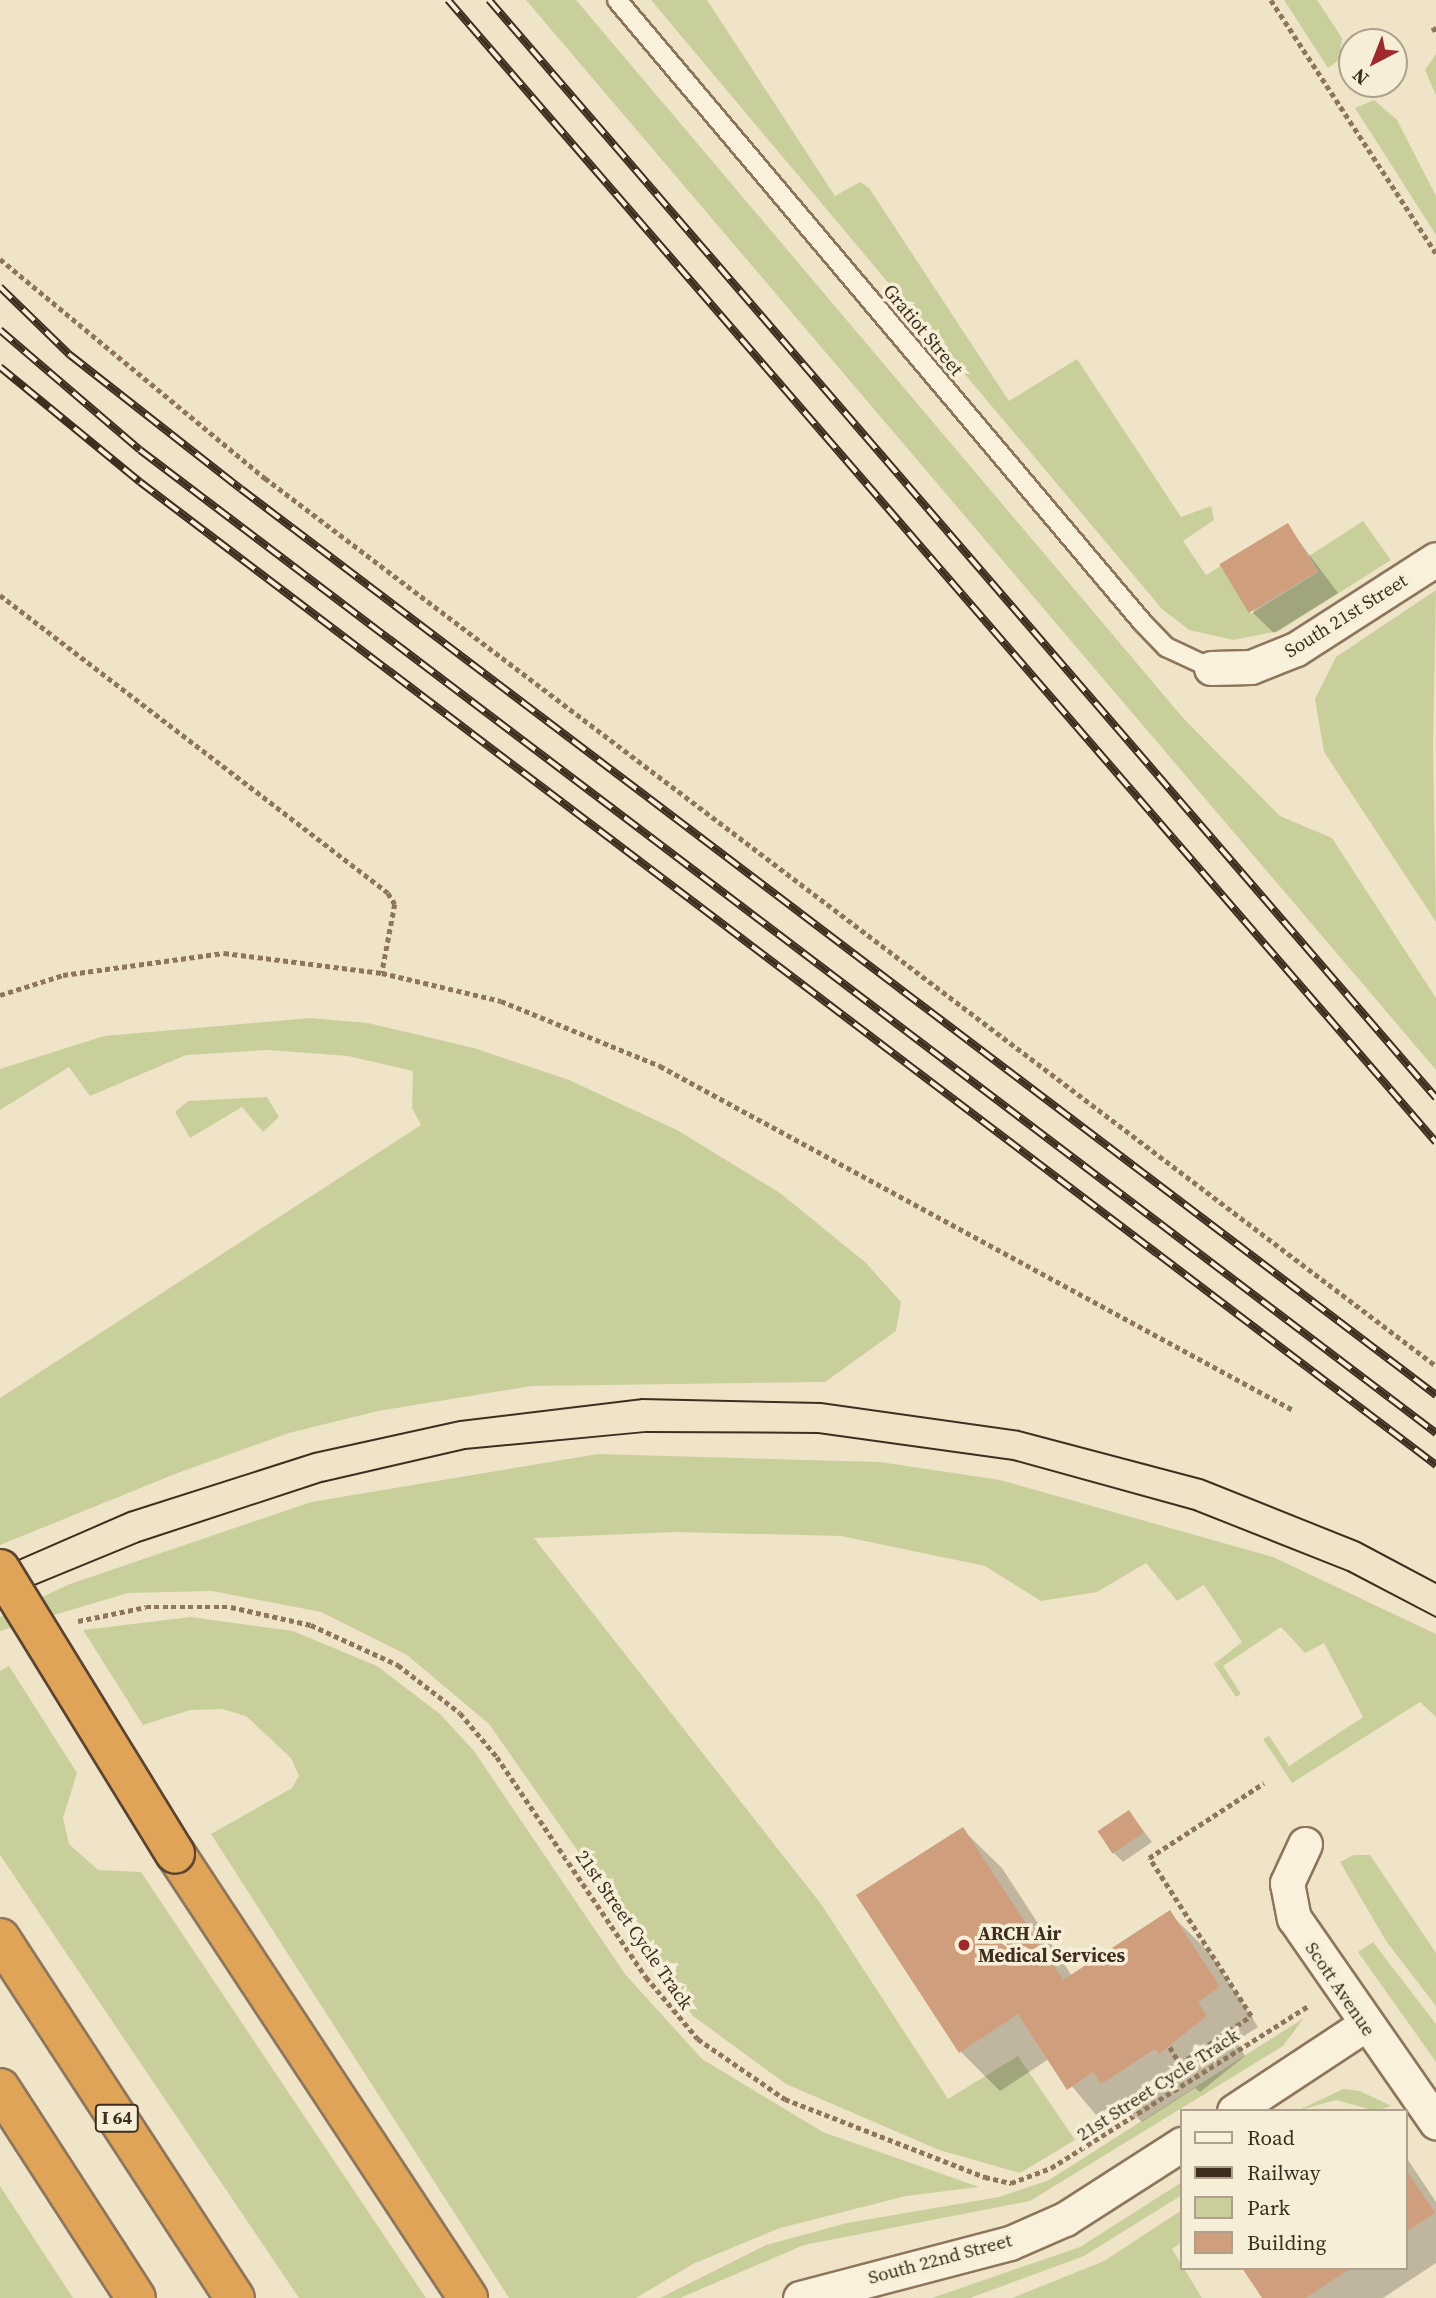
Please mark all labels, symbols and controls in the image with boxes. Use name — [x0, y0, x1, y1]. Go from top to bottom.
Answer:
north arrow — [1338, 28, 1408, 98]
text: N — [1346, 63, 1374, 91]
street label: Gratiot Street — [878, 280, 968, 380]
street label: South 21st Street — [1281, 569, 1411, 663]
street label: 21st Street Cycle Track — [570, 1846, 698, 2014]
place label: ARCH Air Medical Services — [978, 1923, 1125, 1967]
marker: ARCH Air Medical Services — [956, 1937, 972, 1953]
street label: Scott Avenue — [1300, 1938, 1380, 2040]
street label: 21st Street Cycle Track — [1072, 2024, 1244, 2146]
road number: I 64 — [94, 2104, 140, 2132]
legend — [1180, 2109, 1408, 2270]
text: Road — [1247, 2123, 1295, 2152]
text: Railway — [1247, 2158, 1321, 2187]
text: Park — [1247, 2193, 1290, 2222]
text: Building — [1247, 2228, 1326, 2257]
street label: South 22nd Street — [866, 2229, 1014, 2289]

